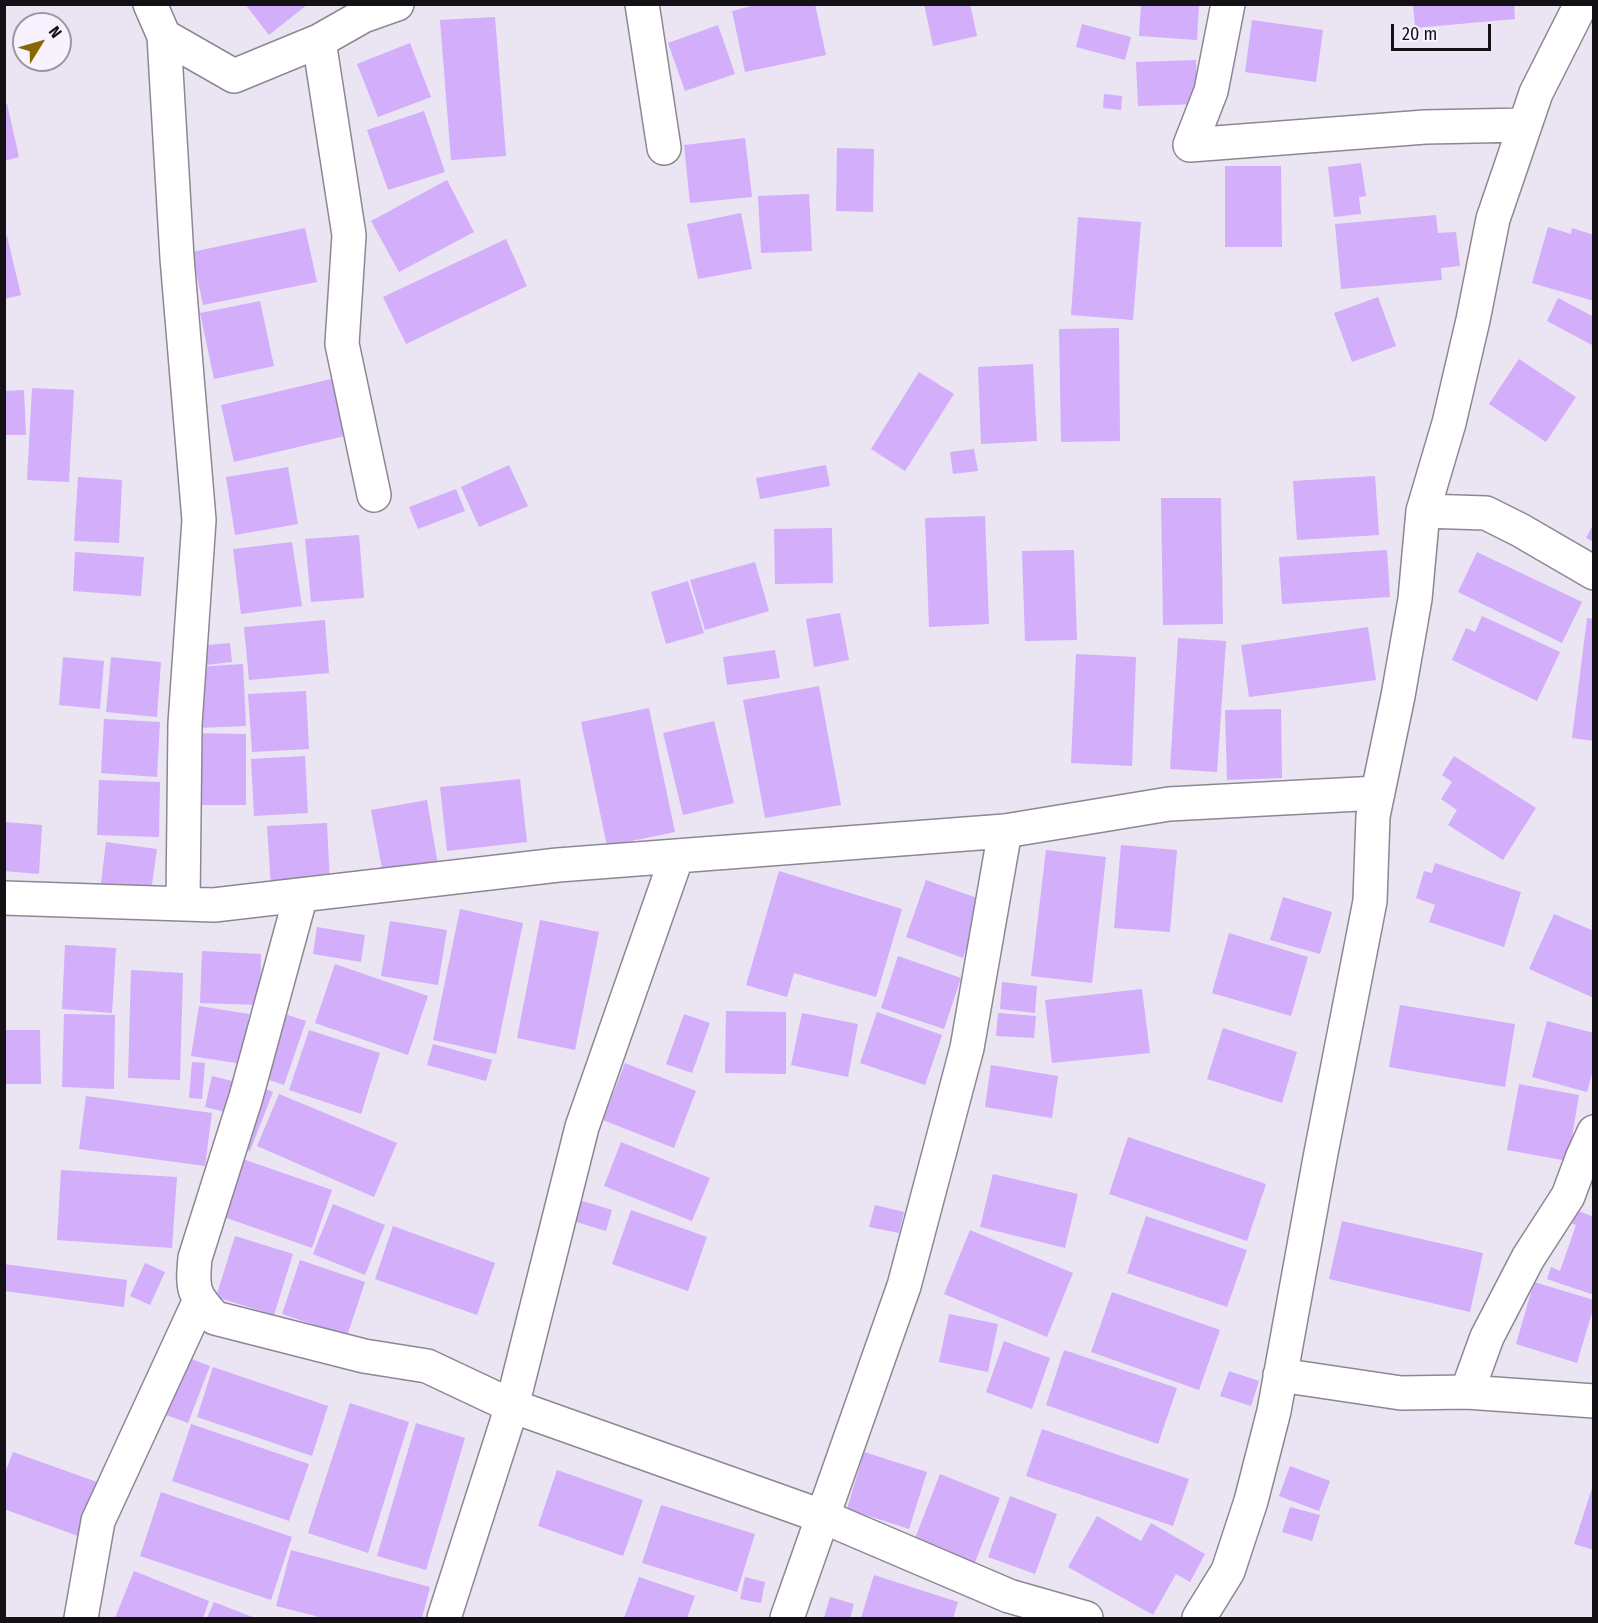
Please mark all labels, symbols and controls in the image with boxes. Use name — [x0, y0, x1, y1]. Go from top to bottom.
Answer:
north arrow — [12, 12, 72, 72]
scale bar — [1394, 12, 1494, 50]
text: N — [45, 23, 66, 42]
text: 20 m — [1402, 23, 1437, 45]

